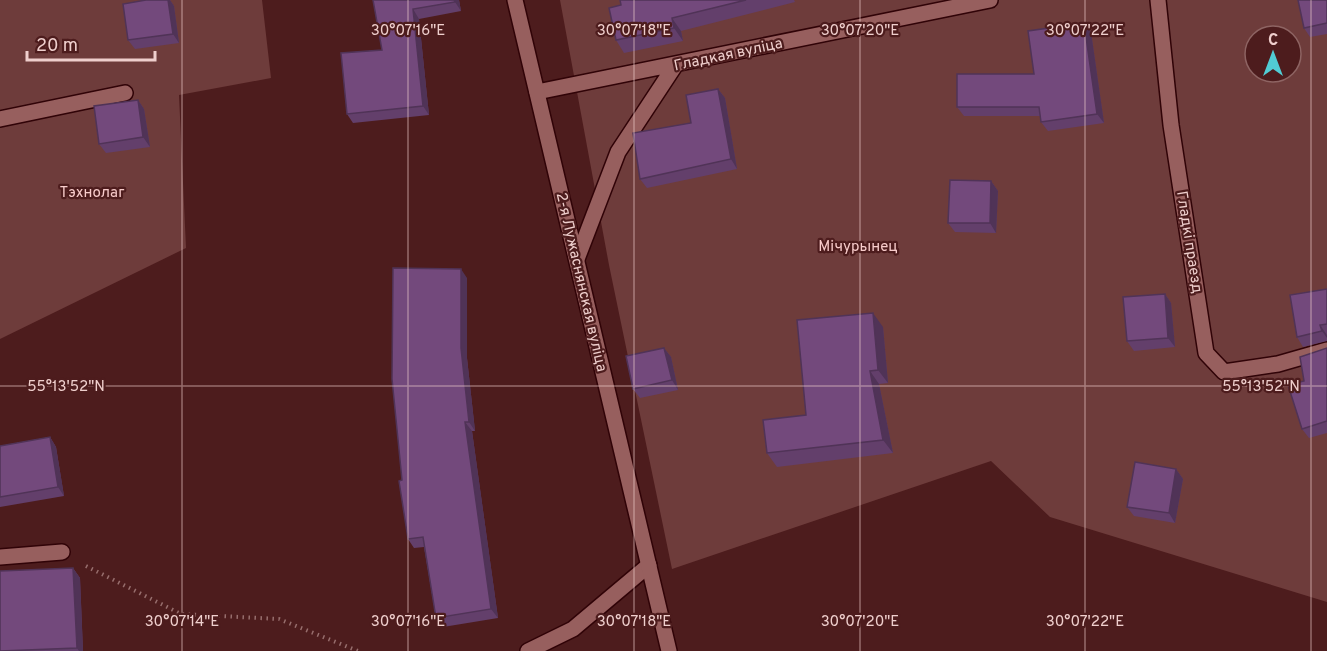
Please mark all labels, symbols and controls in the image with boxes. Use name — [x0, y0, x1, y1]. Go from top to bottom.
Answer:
text: 30°07'16"E — [371, 22, 445, 41]
text: 30°07'18"E — [597, 22, 671, 41]
text: 30°07'20"E — [821, 22, 899, 41]
text: 30°07'22"E — [1046, 22, 1124, 41]
scale bar — [27, 24, 154, 62]
north arrow — [1243, 24, 1303, 84]
text: С — [1268, 31, 1278, 51]
text: 20 m — [36, 35, 78, 58]
street label: Гладкая вуліца — [672, 35, 784, 76]
park label: Тэхнолаг — [59, 184, 125, 203]
street label: Гладкі праезд — [1171, 190, 1206, 295]
street label: 2-я Лужаснянская вуліца — [551, 191, 610, 374]
park label: Мічурынец — [818, 238, 898, 257]
text: 55°13'52"N — [27, 378, 105, 397]
text: 55°13'52"N — [1222, 378, 1300, 397]
text: 30°07'14"E — [145, 613, 219, 632]
text: 30°07'16"E — [371, 613, 445, 632]
text: 30°07'18"E — [597, 613, 671, 632]
text: 30°07'20"E — [821, 613, 899, 632]
text: 30°07'22"E — [1046, 613, 1124, 632]

